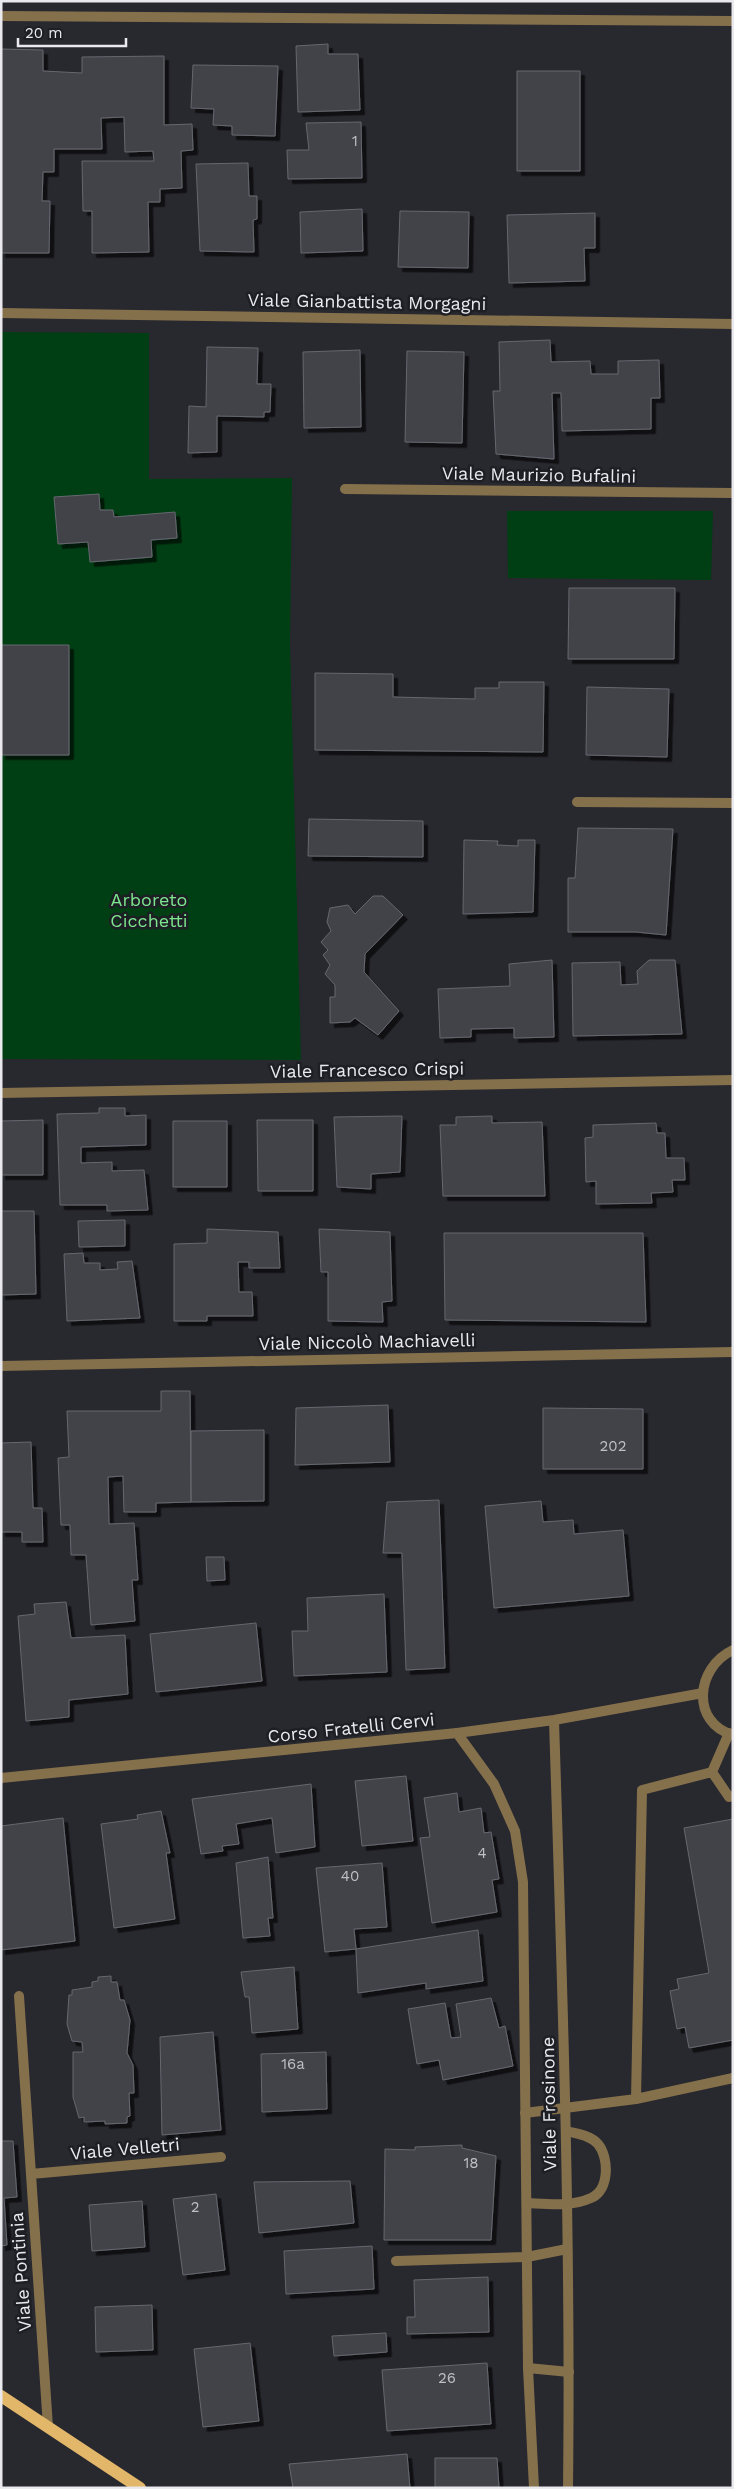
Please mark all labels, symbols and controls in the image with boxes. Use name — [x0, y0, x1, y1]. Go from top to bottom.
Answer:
scale bar — [18, 15, 125, 47]
text: 20 m — [25, 24, 63, 42]
house number: 1 — [352, 132, 358, 150]
street label: Viale Gianbattista Morgagni — [247, 289, 487, 314]
street label: Viale Maurizio Bufalini — [442, 462, 636, 487]
park label: Arboreto Cicchetti — [110, 889, 188, 931]
street label: Viale Francesco Crispi — [270, 1057, 464, 1082]
street label: Viale Niccolò Machiavelli — [258, 1329, 476, 1354]
house number: 202 — [600, 1437, 626, 1455]
street label: Corso Fratelli Cervi — [266, 1708, 435, 1747]
house number: 4 — [477, 1844, 487, 1862]
house number: 40 — [341, 1867, 359, 1885]
street label: Viale Frosinone — [537, 2037, 560, 2171]
house number: 16a — [281, 2055, 305, 2073]
street label: Viale Velletri — [69, 2133, 181, 2164]
house number: 18 — [463, 2154, 479, 2172]
house number: 2 — [191, 2198, 199, 2216]
street label: Viale Pontinia — [6, 2212, 35, 2333]
house number: 26 — [438, 2369, 456, 2387]

